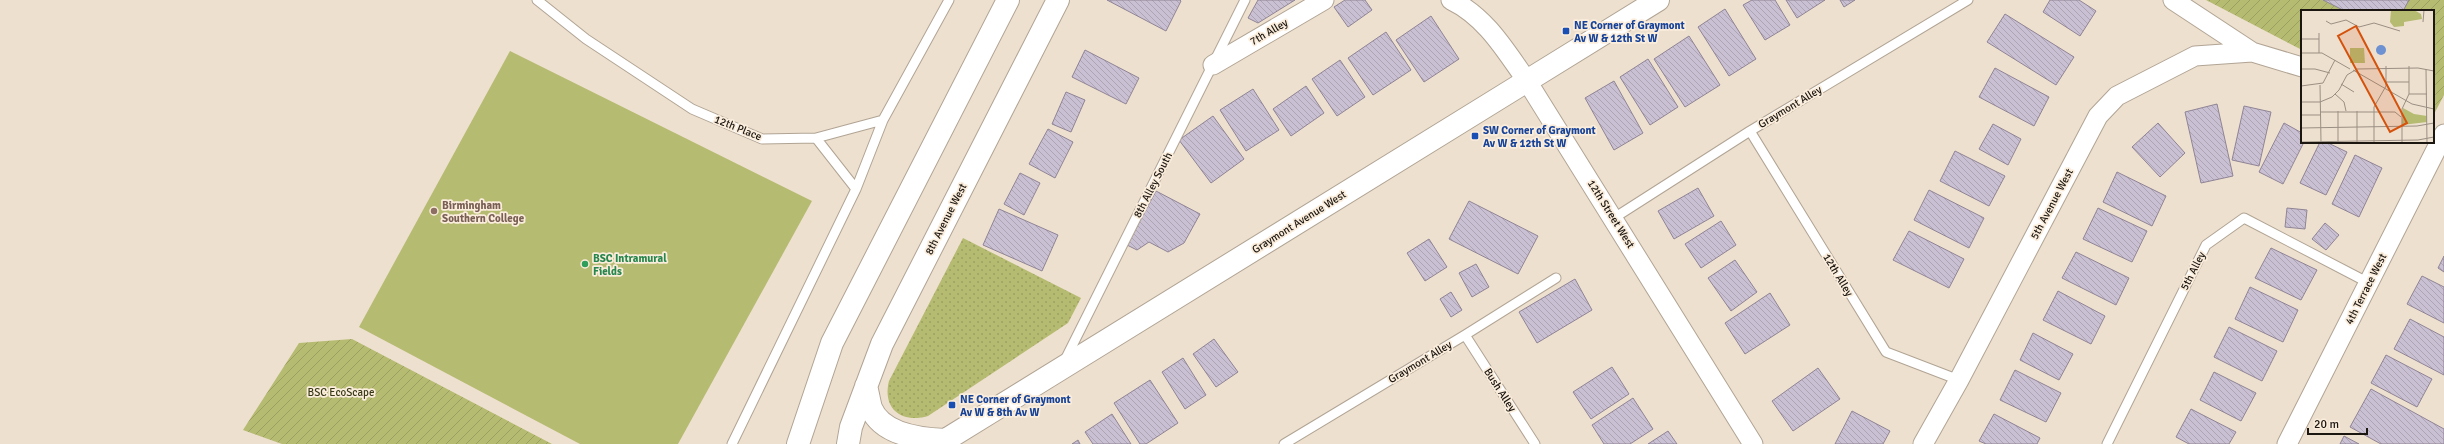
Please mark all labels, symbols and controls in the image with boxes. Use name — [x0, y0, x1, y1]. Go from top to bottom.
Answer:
inset map — [2301, 10, 2434, 143]
street label: 7th Alley — [1248, 16, 1291, 48]
place label: NE Corner of Graymont Av W & 12th St W — [1574, 19, 1685, 45]
marker: NE Corner of Graymont Av W & 12th St W — [1561, 26, 1571, 36]
street label: Graymont Alley — [1756, 83, 1825, 131]
street label: 12th Place — [712, 113, 764, 143]
place label: SW Corner of Graymont Av W & 12th St W — [1483, 124, 1596, 150]
marker: SW Corner of Graymont Av W & 12th St W — [1470, 131, 1480, 141]
street label: 8th Alley South — [1131, 150, 1175, 220]
street label: 5th Avenue West — [2028, 166, 2076, 242]
street label: 12th Street West — [1585, 177, 1637, 251]
street label: 8th Avenue West — [922, 181, 970, 257]
street label: Graymont Avenue West — [1250, 188, 1348, 256]
place label: Birmingham Southern College — [442, 199, 525, 225]
marker: Birmingham Southern College — [429, 206, 439, 216]
street label: 5th Alley — [2178, 249, 2209, 292]
street label: 12th Alley — [1820, 251, 1856, 299]
street label: 4th Terrace West — [2343, 251, 2390, 327]
place label: BSC Intramural Fields — [593, 252, 667, 278]
marker: BSC Intramural Fields — [580, 259, 590, 269]
street label: Graymont Alley — [1386, 338, 1455, 386]
street label: Bush Alley — [1481, 366, 1519, 415]
park label: BSC EcoScape — [308, 386, 374, 399]
place label: NE Corner of Graymont Av W & 8th Av W — [960, 393, 1071, 419]
marker: NE Corner of Graymont Av W & 8th Av W — [947, 400, 957, 410]
scale bar — [2308, 410, 2367, 436]
text: 20 m — [2314, 417, 2339, 432]

